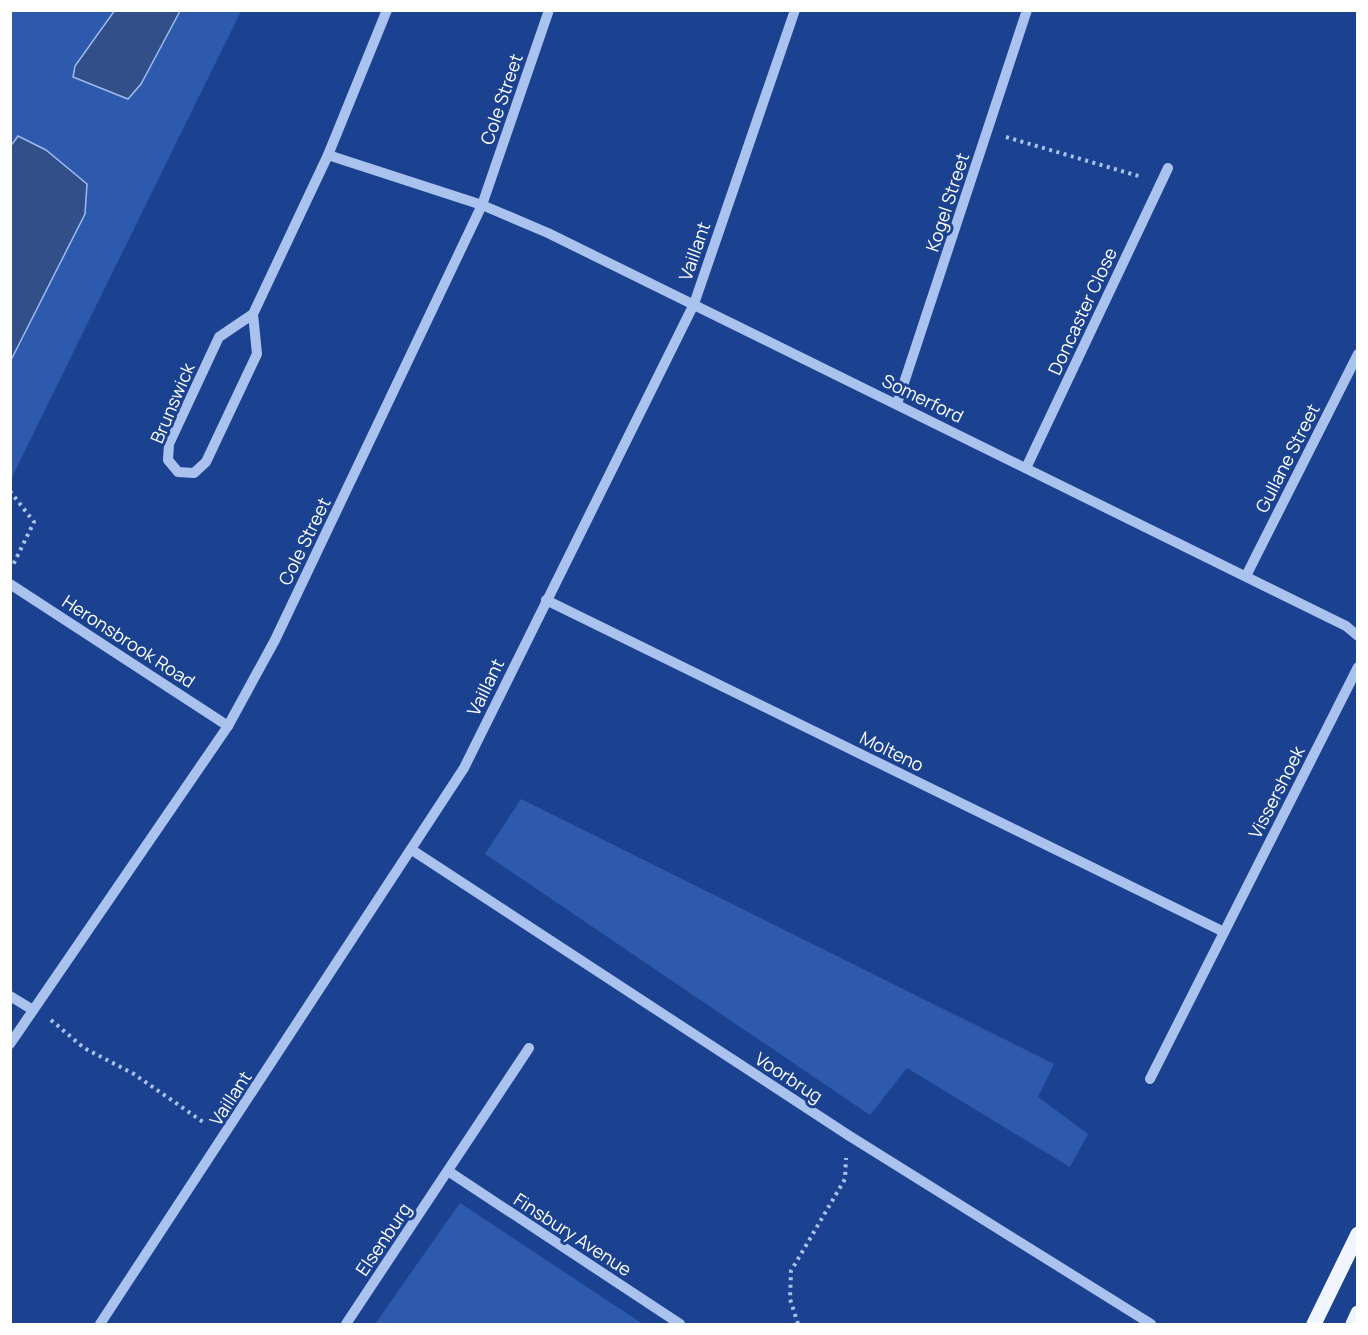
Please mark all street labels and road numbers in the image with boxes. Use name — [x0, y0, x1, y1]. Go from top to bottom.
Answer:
street label: Cole Street — [474, 50, 528, 148]
street label: Kogel Street — [920, 150, 974, 254]
street label: Vaillant — [673, 218, 715, 284]
street label: Doncaster Close — [1042, 243, 1122, 379]
street label: Brunswick — [144, 358, 200, 447]
street label: Somerford — [878, 368, 968, 428]
street label: Gullane Street — [1249, 399, 1325, 517]
street label: Cole Street — [272, 493, 336, 589]
street label: Heronsbrook Road — [58, 589, 200, 693]
street label: Vaillant — [461, 655, 509, 719]
street label: Molteno — [856, 725, 928, 777]
street label: Vissershoek — [1242, 741, 1310, 842]
street label: Voorbrug — [751, 1046, 827, 1108]
street label: Vaillant — [203, 1066, 257, 1130]
street label: Finsbury Avenue — [509, 1187, 637, 1281]
street label: Elsenburg — [350, 1198, 416, 1280]

